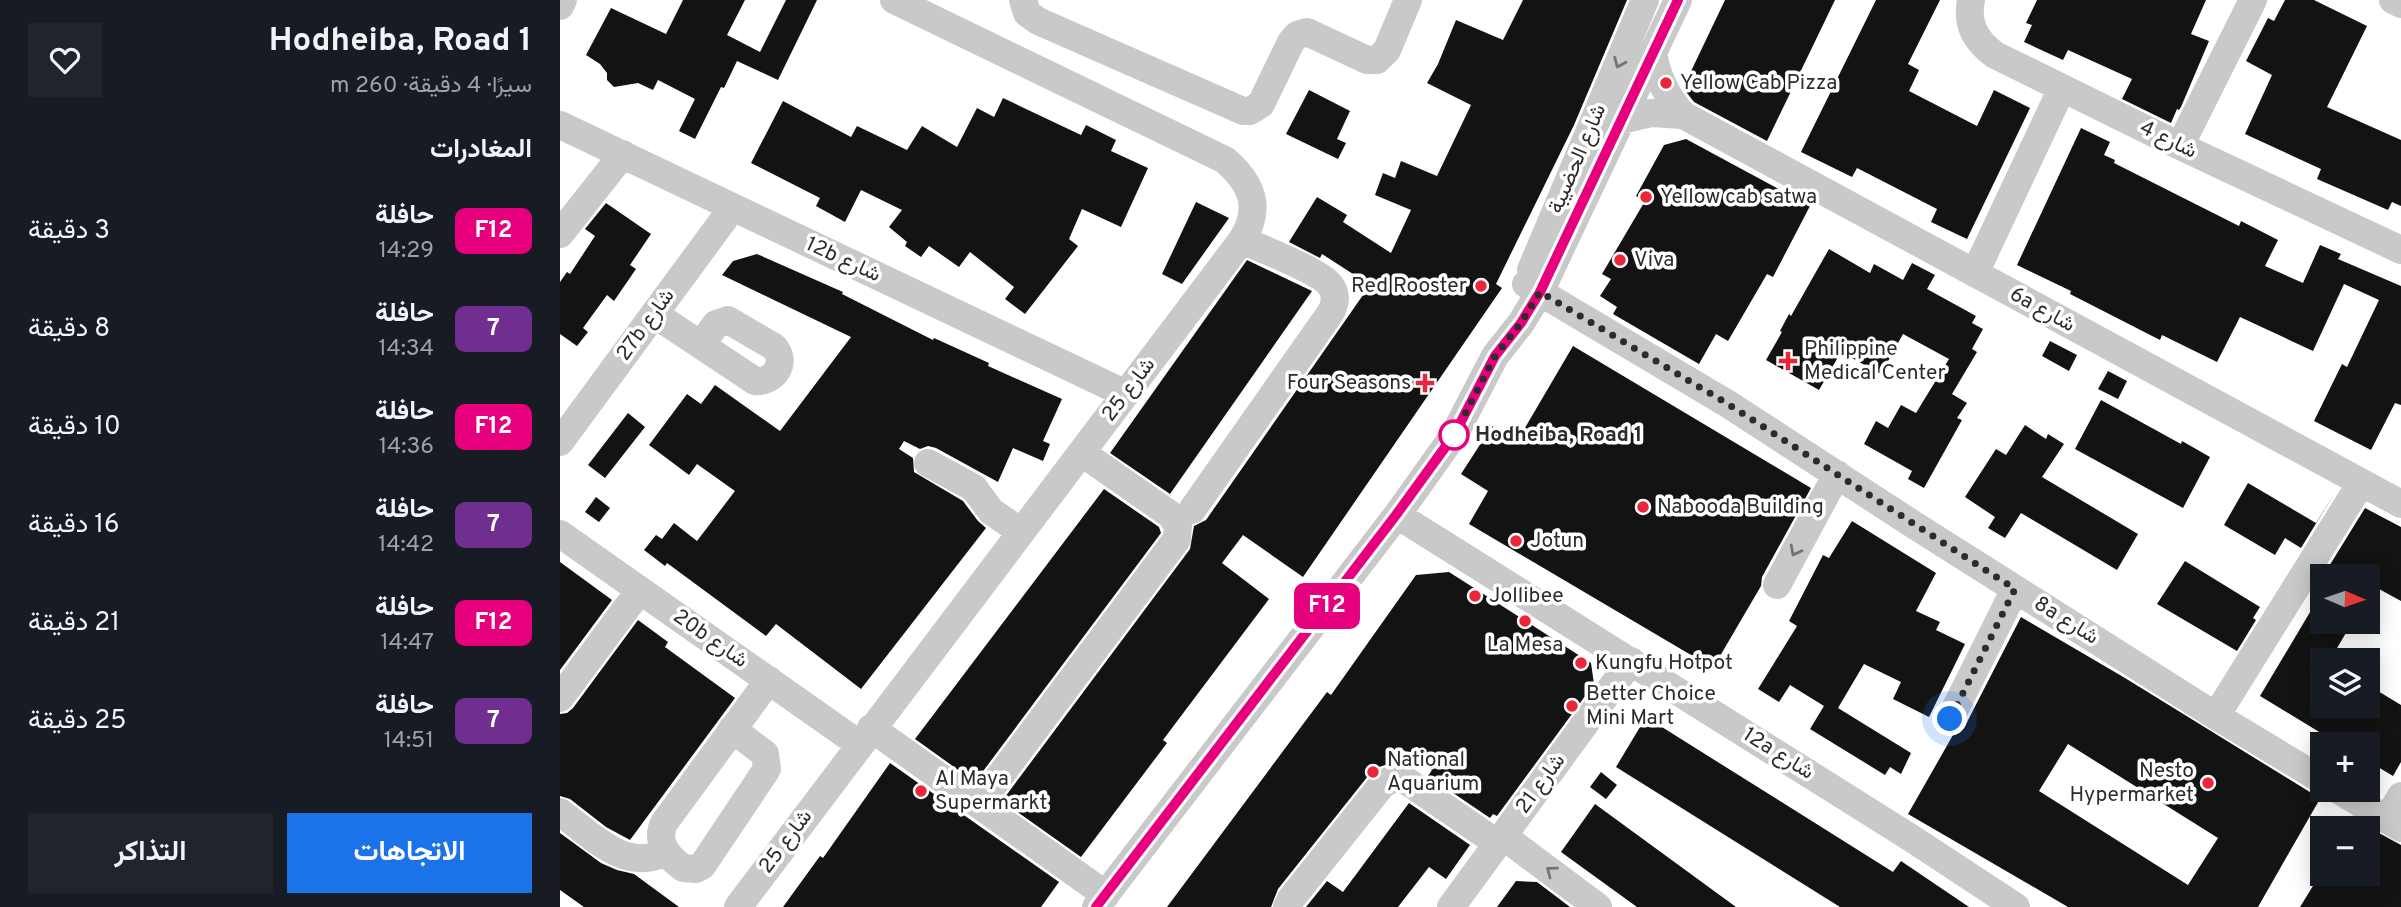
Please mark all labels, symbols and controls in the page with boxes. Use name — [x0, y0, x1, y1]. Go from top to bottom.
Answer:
text: Hodheiba, Road 1 — [269, 21, 532, 63]
button: heart — [28, 23, 102, 97]
one-way arrow — [1613, 56, 1627, 68]
place label: Yellow Cab Pizza — [1680, 70, 1837, 97]
text: سيرًا · 4 دقيقة · 260 m — [330, 72, 532, 101]
marker: Yellow Cab Pizza — [1658, 75, 1674, 91]
street label: شارع الحضيبة — [1543, 100, 1613, 218]
street label: شارع 4 — [2135, 115, 2201, 165]
text: المغادرات — [430, 134, 532, 167]
place label: Yellow cab satwa — [1660, 184, 1817, 211]
marker: Yellow cab satwa — [1638, 189, 1654, 205]
text: حافلة — [375, 200, 434, 233]
text: 3 دقيقة — [28, 215, 110, 248]
text: F12 — [474, 216, 513, 246]
street label: 12b شارع — [801, 231, 885, 289]
text: 14:29 — [379, 237, 434, 266]
place label: Viva — [1634, 247, 1674, 274]
marker: Viva — [1612, 252, 1628, 268]
place label: Red Rooster — [1351, 273, 1467, 300]
marker: Red Rooster — [1473, 278, 1489, 294]
street label: 6a شارع — [2005, 281, 2079, 339]
street label: 27b شارع — [611, 284, 681, 366]
text: حافلة — [375, 298, 434, 331]
text: 8 دقيقة — [28, 313, 110, 346]
text: 7 — [487, 314, 500, 344]
text: 14:34 — [378, 335, 434, 364]
place label: Philippine Medical Center — [1804, 336, 1946, 387]
marker: Philippine Medical Center — [1778, 351, 1798, 371]
street label: شارع 25 — [1096, 353, 1162, 427]
place label: Four Seasons — [1287, 370, 1411, 397]
marker: Four Seasons — [1417, 375, 1433, 391]
text: حافلة — [375, 396, 434, 429]
text: 10 دقيقة — [28, 411, 121, 444]
text: F12 — [474, 412, 513, 442]
marker: Hodheiba, Road 1 — [1439, 420, 1469, 450]
place label: Hodheiba, Road 1 — [1475, 422, 1643, 449]
text: 14:36 — [379, 433, 434, 462]
text: حافلة — [375, 494, 434, 527]
place label: Nabooda Building — [1657, 494, 1824, 521]
marker: Nabooda Building — [1635, 499, 1651, 515]
text: 16 دقيقة — [28, 509, 120, 542]
text: 7 — [487, 510, 500, 540]
place label: Jotun — [1530, 528, 1584, 555]
text: 14:42 — [378, 531, 434, 560]
marker: Jotun — [1508, 533, 1524, 549]
one-way arrow — [1790, 544, 1804, 556]
north arrow — [2310, 564, 2380, 634]
map controls — [2310, 564, 2380, 886]
line badge: F12 — [1287, 583, 1367, 629]
place label: Jollibee — [1489, 583, 1564, 610]
marker: Jollibee — [1467, 588, 1483, 604]
text: F12 — [1308, 591, 1346, 621]
street label: 8a شارع — [2029, 591, 2103, 651]
text: حافلة — [375, 592, 434, 625]
street label: 20b شارع — [667, 603, 753, 675]
text: 21 دقيقة — [28, 607, 120, 640]
text: F12 — [474, 608, 513, 638]
marker: La Mesa — [1517, 613, 1533, 629]
text: 14:47 — [380, 629, 434, 658]
place label: La Mesa — [1487, 632, 1563, 659]
button: layers — [2310, 648, 2380, 718]
place label: Kungfu Hotpot — [1595, 650, 1733, 677]
marker: Kungfu Hotpot — [1573, 655, 1589, 671]
place label: Better Choice Mini Mart — [1586, 681, 1716, 732]
text: حافلة — [375, 690, 434, 723]
marker: Better Choice Mini Mart — [1564, 698, 1580, 714]
your location — [1932, 701, 1967, 736]
text: 25 دقيقة — [28, 705, 126, 738]
text: 7 — [487, 706, 500, 736]
street label: 12a شارع — [1737, 722, 1819, 786]
text: 14:51 — [384, 727, 434, 756]
button: + — [2310, 732, 2380, 802]
place label: National Aquarium — [1387, 747, 1479, 798]
street label: شارع 21 — [1510, 749, 1572, 819]
place label: Nesto Hypermarket — [2069, 758, 2194, 809]
marker: National Aquarium — [1365, 764, 1381, 780]
place label: Al Maya Supermarkt — [935, 766, 1047, 817]
marker: Nesto Hypermarket — [2200, 775, 2216, 791]
marker: Al Maya Supermarkt — [913, 783, 929, 799]
street label: شارع 25 — [753, 805, 819, 879]
button: التذاكر — [28, 813, 273, 893]
button: الاتجاهات — [287, 813, 532, 893]
button: − — [2310, 816, 2380, 886]
one-way arrow — [1546, 867, 1558, 880]

